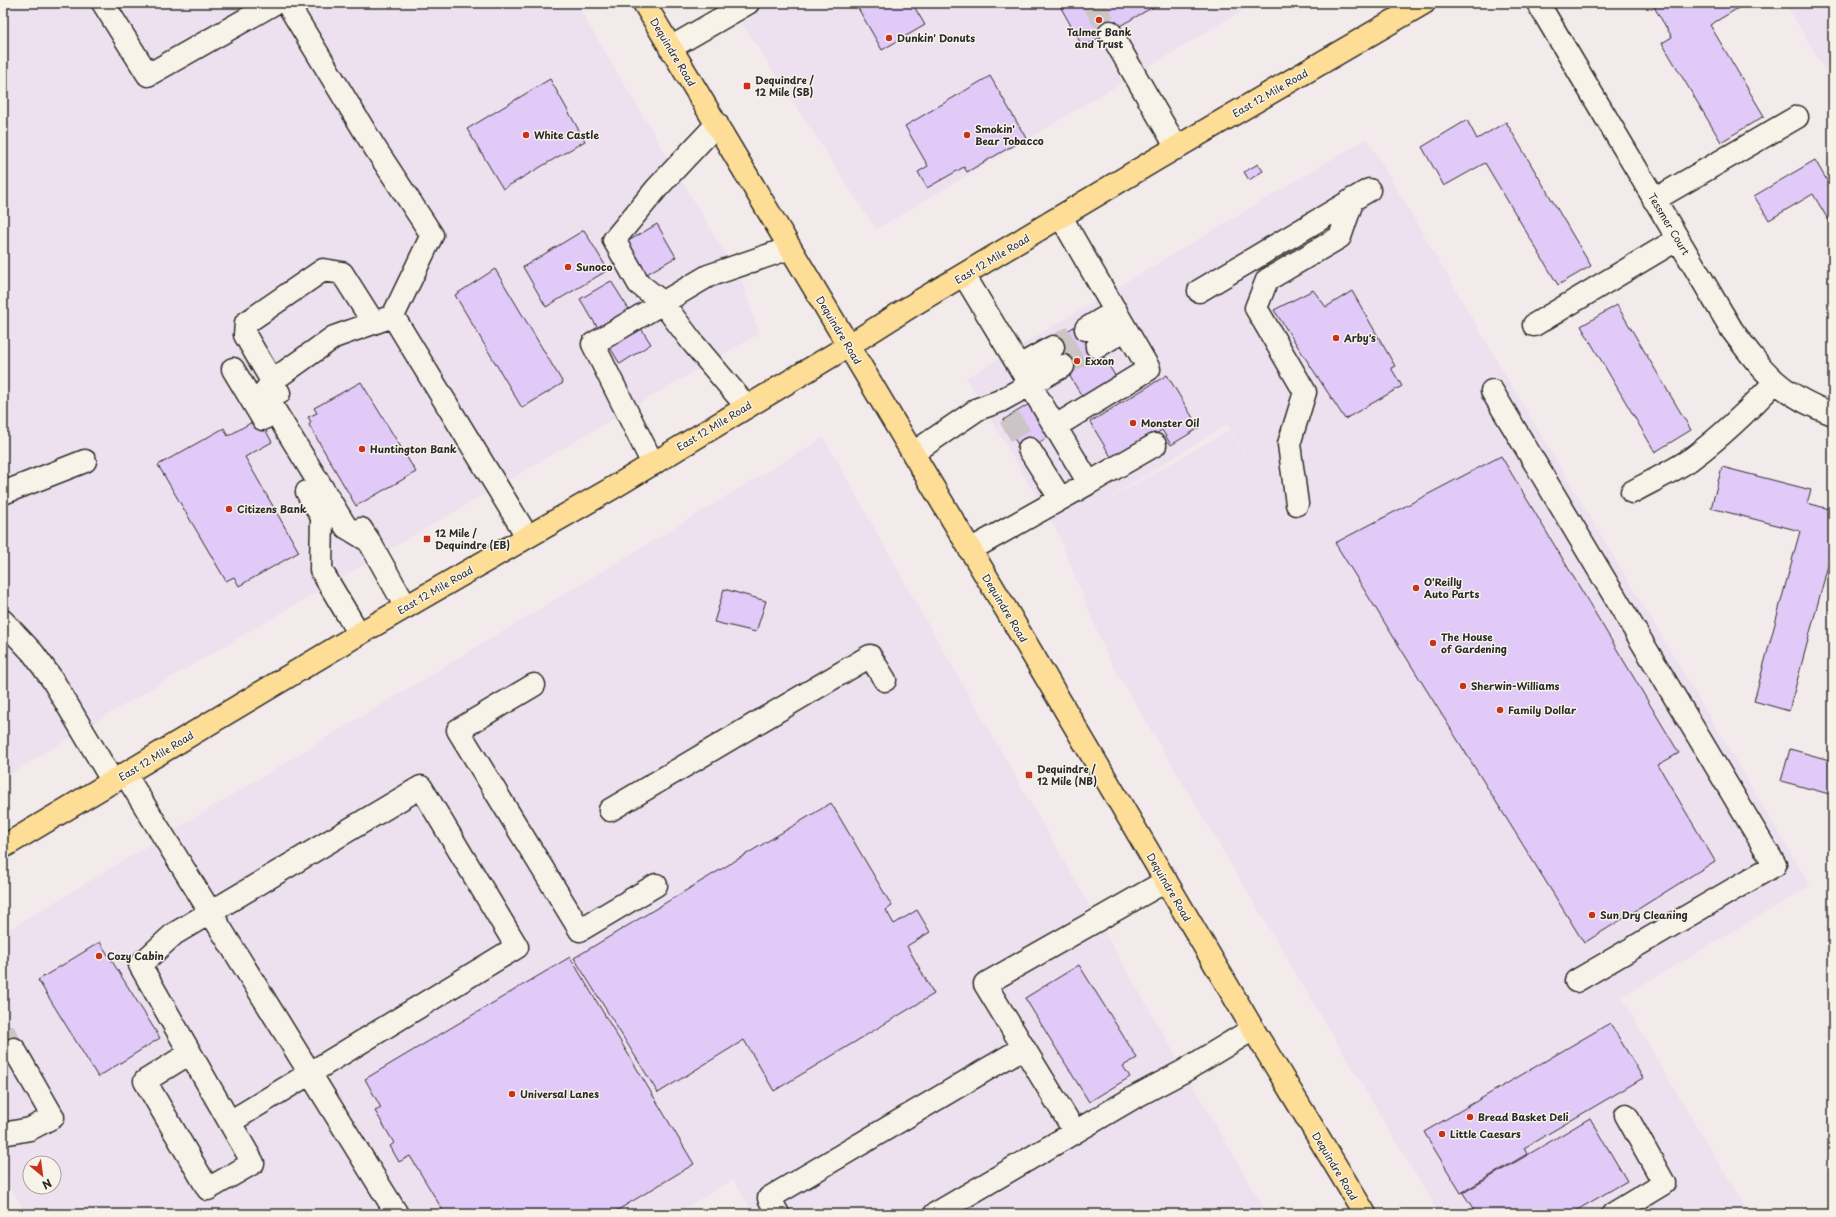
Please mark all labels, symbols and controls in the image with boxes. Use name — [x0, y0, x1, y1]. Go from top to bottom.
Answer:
street label: Dequindre Road — [647, 15, 700, 89]
marker: Talmer Bank and Trust — [1094, 15, 1104, 25]
place label: Talmer Bank and Trust — [1067, 24, 1132, 51]
place label: Dunkin' Donuts — [897, 30, 975, 45]
marker: Dunkin' Donuts — [884, 33, 894, 43]
street label: East 12 Mile Road — [1229, 65, 1310, 120]
place label: Dequindre / 12 Mile (SB) — [755, 72, 814, 99]
marker: Dequindre / 12 Mile (SB) — [742, 81, 752, 91]
place label: Smokin' Bear Tobacco — [975, 121, 1044, 148]
place label: White Castle — [534, 127, 599, 142]
marker: White Castle — [521, 130, 531, 140]
marker: Smokin' Bear Tobacco — [962, 130, 972, 140]
street label: Tessmer Court — [1645, 190, 1694, 258]
street label: East 12 Mile Road — [951, 230, 1032, 287]
place label: Sunoco — [576, 259, 612, 274]
marker: Sunoco — [563, 262, 573, 272]
street label: Dequindre Road — [813, 293, 866, 367]
place label: Arby's — [1343, 330, 1376, 345]
marker: Arby's — [1331, 333, 1341, 343]
place label: Exxon — [1085, 353, 1114, 368]
marker: Exxon — [1072, 356, 1082, 366]
street label: East 12 Mile Road — [673, 397, 754, 454]
place label: Monster Oil — [1141, 415, 1199, 430]
marker: Monster Oil — [1128, 418, 1138, 428]
place label: Huntington Bank — [370, 441, 457, 456]
marker: Huntington Bank — [357, 444, 367, 454]
place label: Citizens Bank — [237, 501, 307, 516]
marker: Citizens Bank — [224, 504, 234, 514]
place label: 12 Mile / Dequindre (EB) — [435, 525, 510, 552]
marker: 12 Mile / Dequindre (EB) — [422, 534, 432, 544]
street label: East 12 Mile Road — [394, 562, 475, 617]
street label: Dequindre Road — [979, 571, 1032, 645]
place label: O'Reilly Auto Parts — [1424, 574, 1479, 601]
marker: O'Reilly Auto Parts — [1411, 583, 1421, 593]
place label: The House of Gardening — [1441, 629, 1507, 656]
marker: The House of Gardening — [1428, 638, 1438, 648]
place label: Sherwin-Williams — [1471, 678, 1560, 693]
marker: Sherwin-Williams — [1458, 681, 1468, 691]
place label: Family Dollar — [1508, 702, 1577, 718]
marker: Family Dollar — [1495, 705, 1505, 715]
street label: East 12 Mile Road — [115, 727, 196, 784]
place label: Dequindre / 12 Mile (NB) — [1037, 761, 1097, 788]
marker: Dequindre / 12 Mile (NB) — [1024, 770, 1034, 780]
street label: Dequindre Road — [1144, 849, 1195, 924]
place label: Sun Dry Cleaning — [1600, 907, 1688, 923]
marker: Sun Dry Cleaning — [1587, 910, 1597, 920]
place label: Cozy Cabin — [107, 948, 164, 963]
marker: Cozy Cabin — [94, 951, 104, 961]
place label: Universal Lanes — [520, 1086, 599, 1101]
marker: Universal Lanes — [507, 1089, 517, 1099]
place label: Bread Basket Deli — [1478, 1109, 1569, 1124]
marker: Bread Basket Deli — [1465, 1112, 1475, 1122]
place label: Little Caesars — [1450, 1126, 1521, 1141]
street label: Dequindre Road — [1309, 1129, 1362, 1203]
marker: Little Caesars — [1437, 1129, 1447, 1139]
north arrow — [22, 1155, 62, 1195]
text: N — [39, 1175, 55, 1194]

